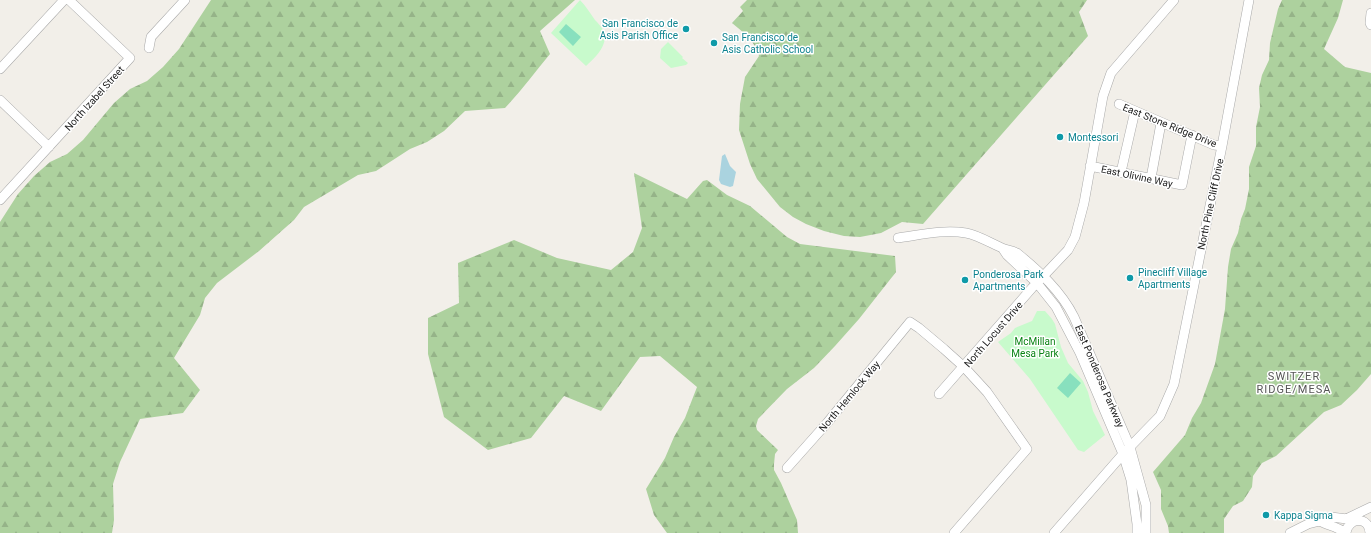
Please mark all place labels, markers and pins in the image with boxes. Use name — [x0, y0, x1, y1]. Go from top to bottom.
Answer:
place label: San Francisco de Asis Parish Office — [600, 18, 678, 41]
marker: San Francisco de Asis Parish Office — [681, 24, 691, 34]
place label: San Francisco de Asis Catholic School — [722, 32, 813, 55]
marker: San Francisco de Asis Catholic School — [709, 38, 719, 48]
marker: Montessori — [1055, 132, 1065, 142]
place label: Montessori — [1068, 132, 1118, 143]
place label: Pinecliff Village Apartments — [1138, 267, 1207, 290]
place label: Ponderosa Park Apartments — [973, 269, 1045, 292]
marker: Pinecliff Village Apartments — [1125, 273, 1135, 283]
marker: Ponderosa Park Apartments — [960, 275, 970, 285]
marker: Kappa Sigma — [1261, 510, 1271, 520]
place label: Kappa Sigma — [1274, 510, 1333, 521]

